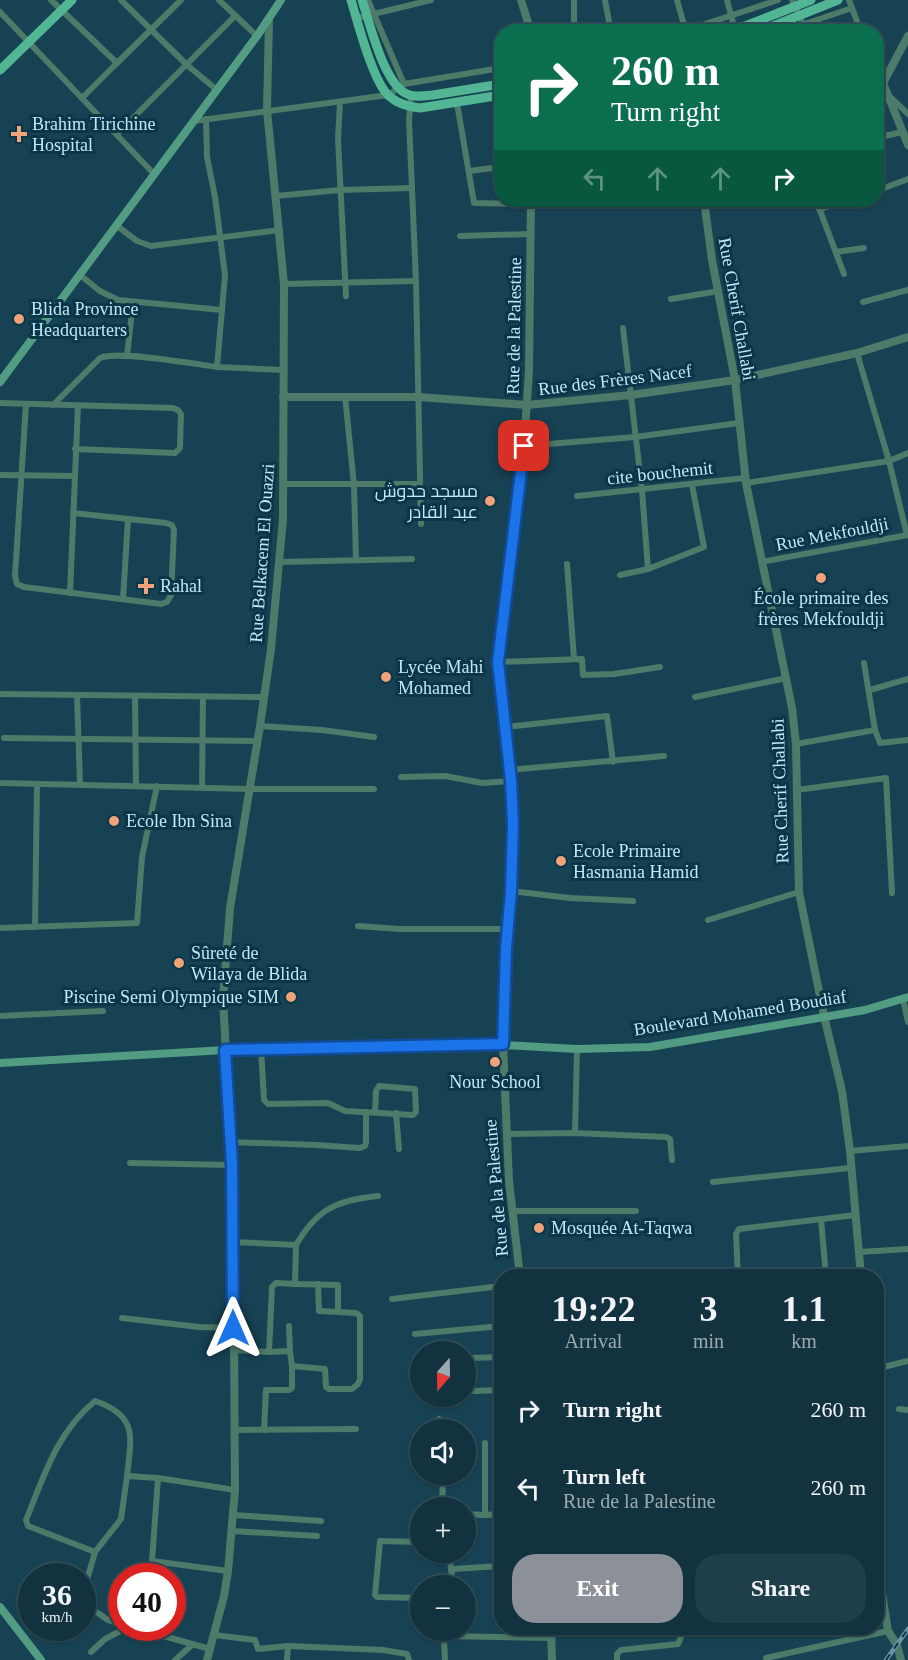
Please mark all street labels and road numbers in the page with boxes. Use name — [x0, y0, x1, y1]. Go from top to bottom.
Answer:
street label: Rue Cherif Challabi — [715, 236, 759, 382]
street label: Rue de la Palestine — [503, 257, 525, 395]
street label: Rue des Frères Nacef — [537, 361, 693, 399]
street label: cite bouchemit — [606, 457, 714, 489]
street label: Rue Belkacem El Ouazri — [246, 463, 278, 643]
street label: Rue Mekfouldji — [774, 513, 890, 555]
street label: Rue Cherif Challabi — [767, 718, 793, 864]
street label: Boulevard Mohamed Boudiaf — [632, 986, 848, 1040]
street label: Rue de la Palestine — [480, 1119, 512, 1257]

